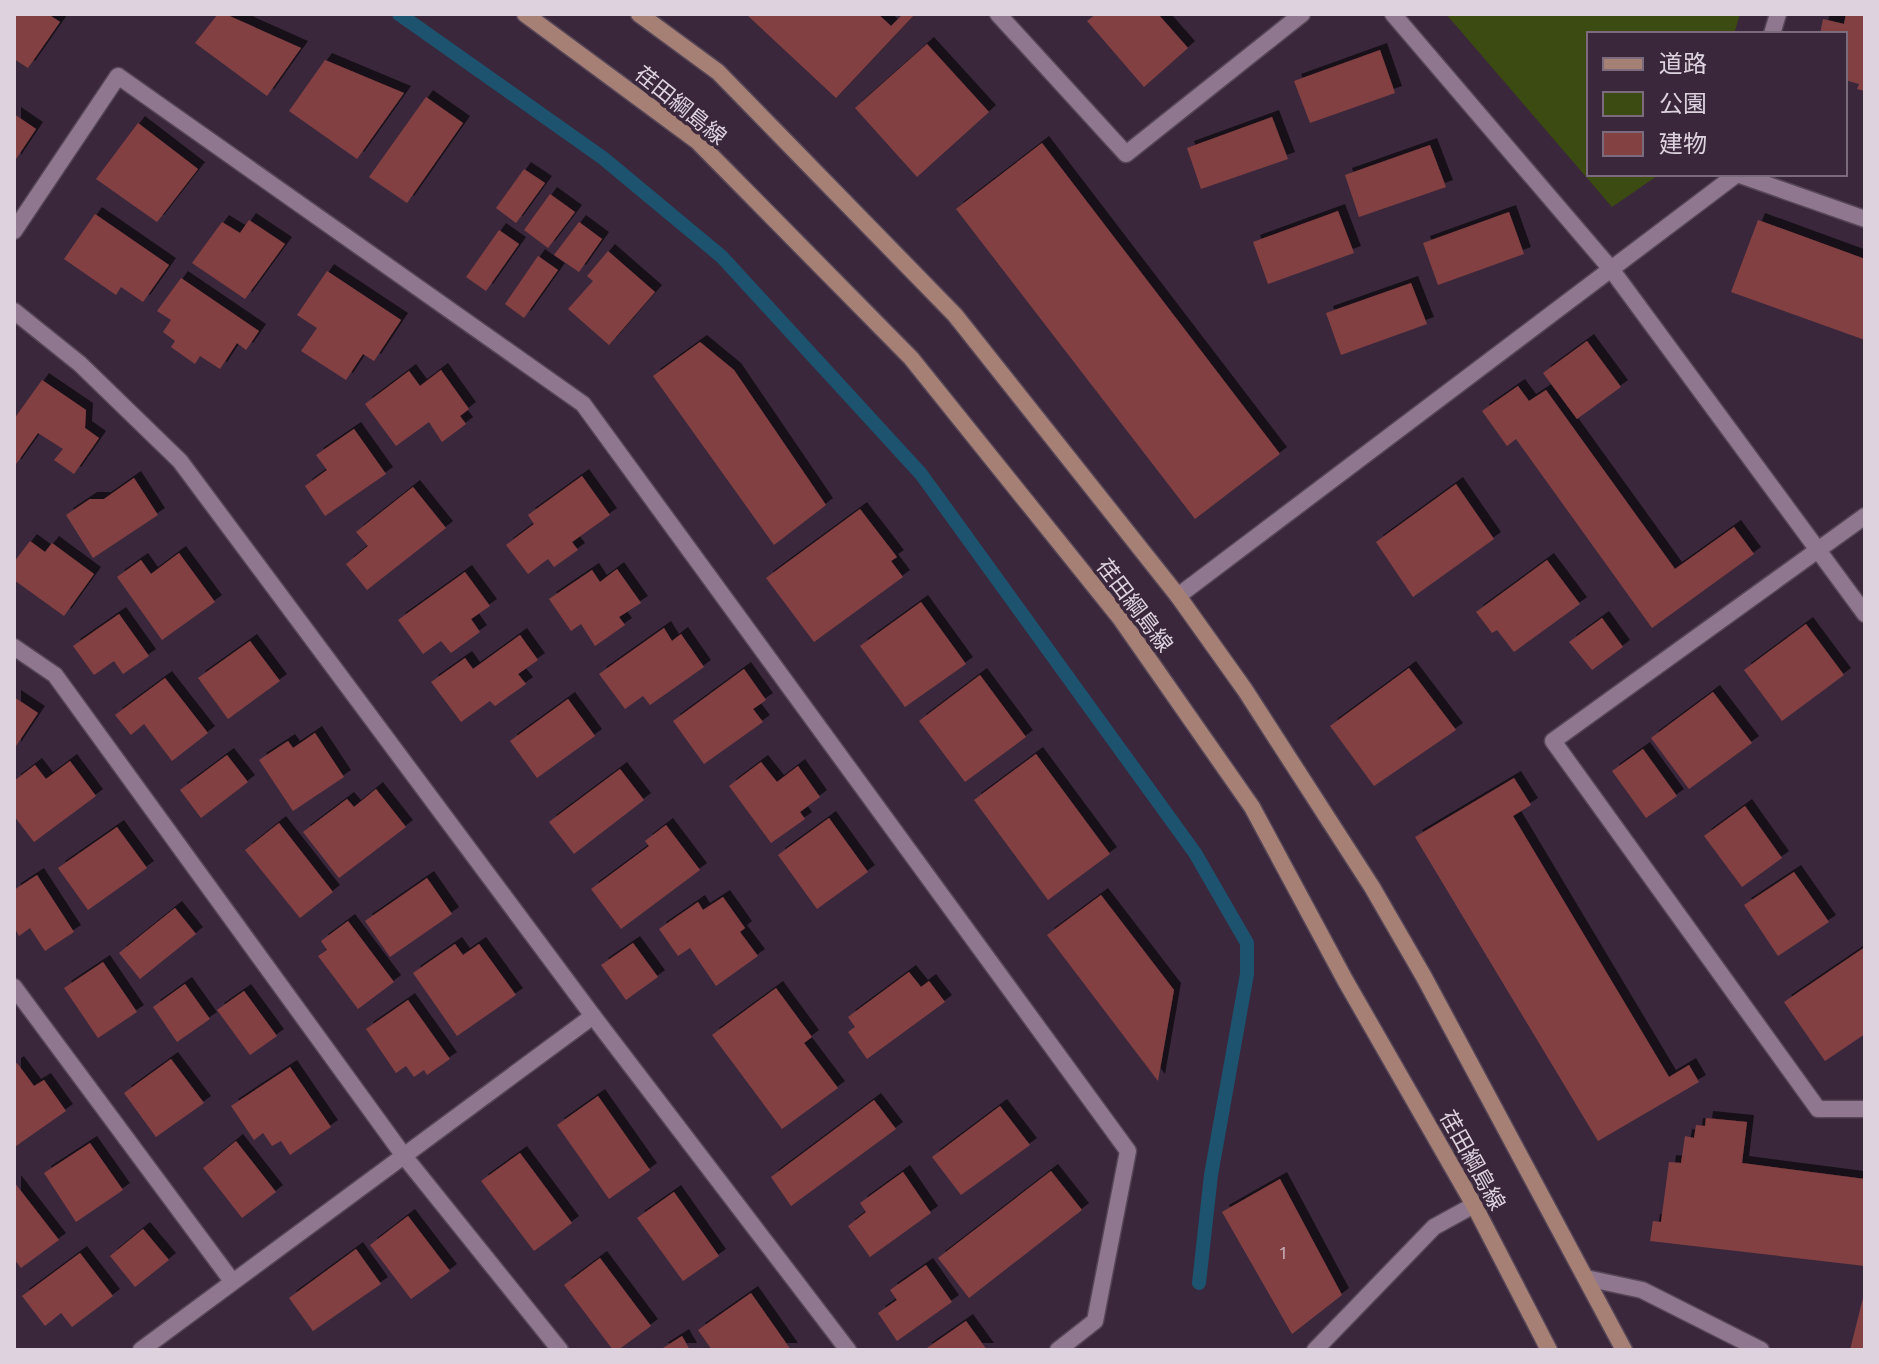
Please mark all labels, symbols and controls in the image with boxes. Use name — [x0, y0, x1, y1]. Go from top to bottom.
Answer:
legend — [1587, 32, 1847, 176]
text: 道路 — [1659, 49, 1707, 78]
street label: 荏田綱島線 — [629, 60, 732, 150]
text: 公園 — [1659, 89, 1707, 118]
text: 建物 — [1659, 129, 1707, 158]
street label: 荏田綱島線 — [1091, 553, 1178, 657]
street label: 荏田綱島線 — [1434, 1106, 1511, 1215]
house number: 1 — [1279, 1242, 1287, 1264]

